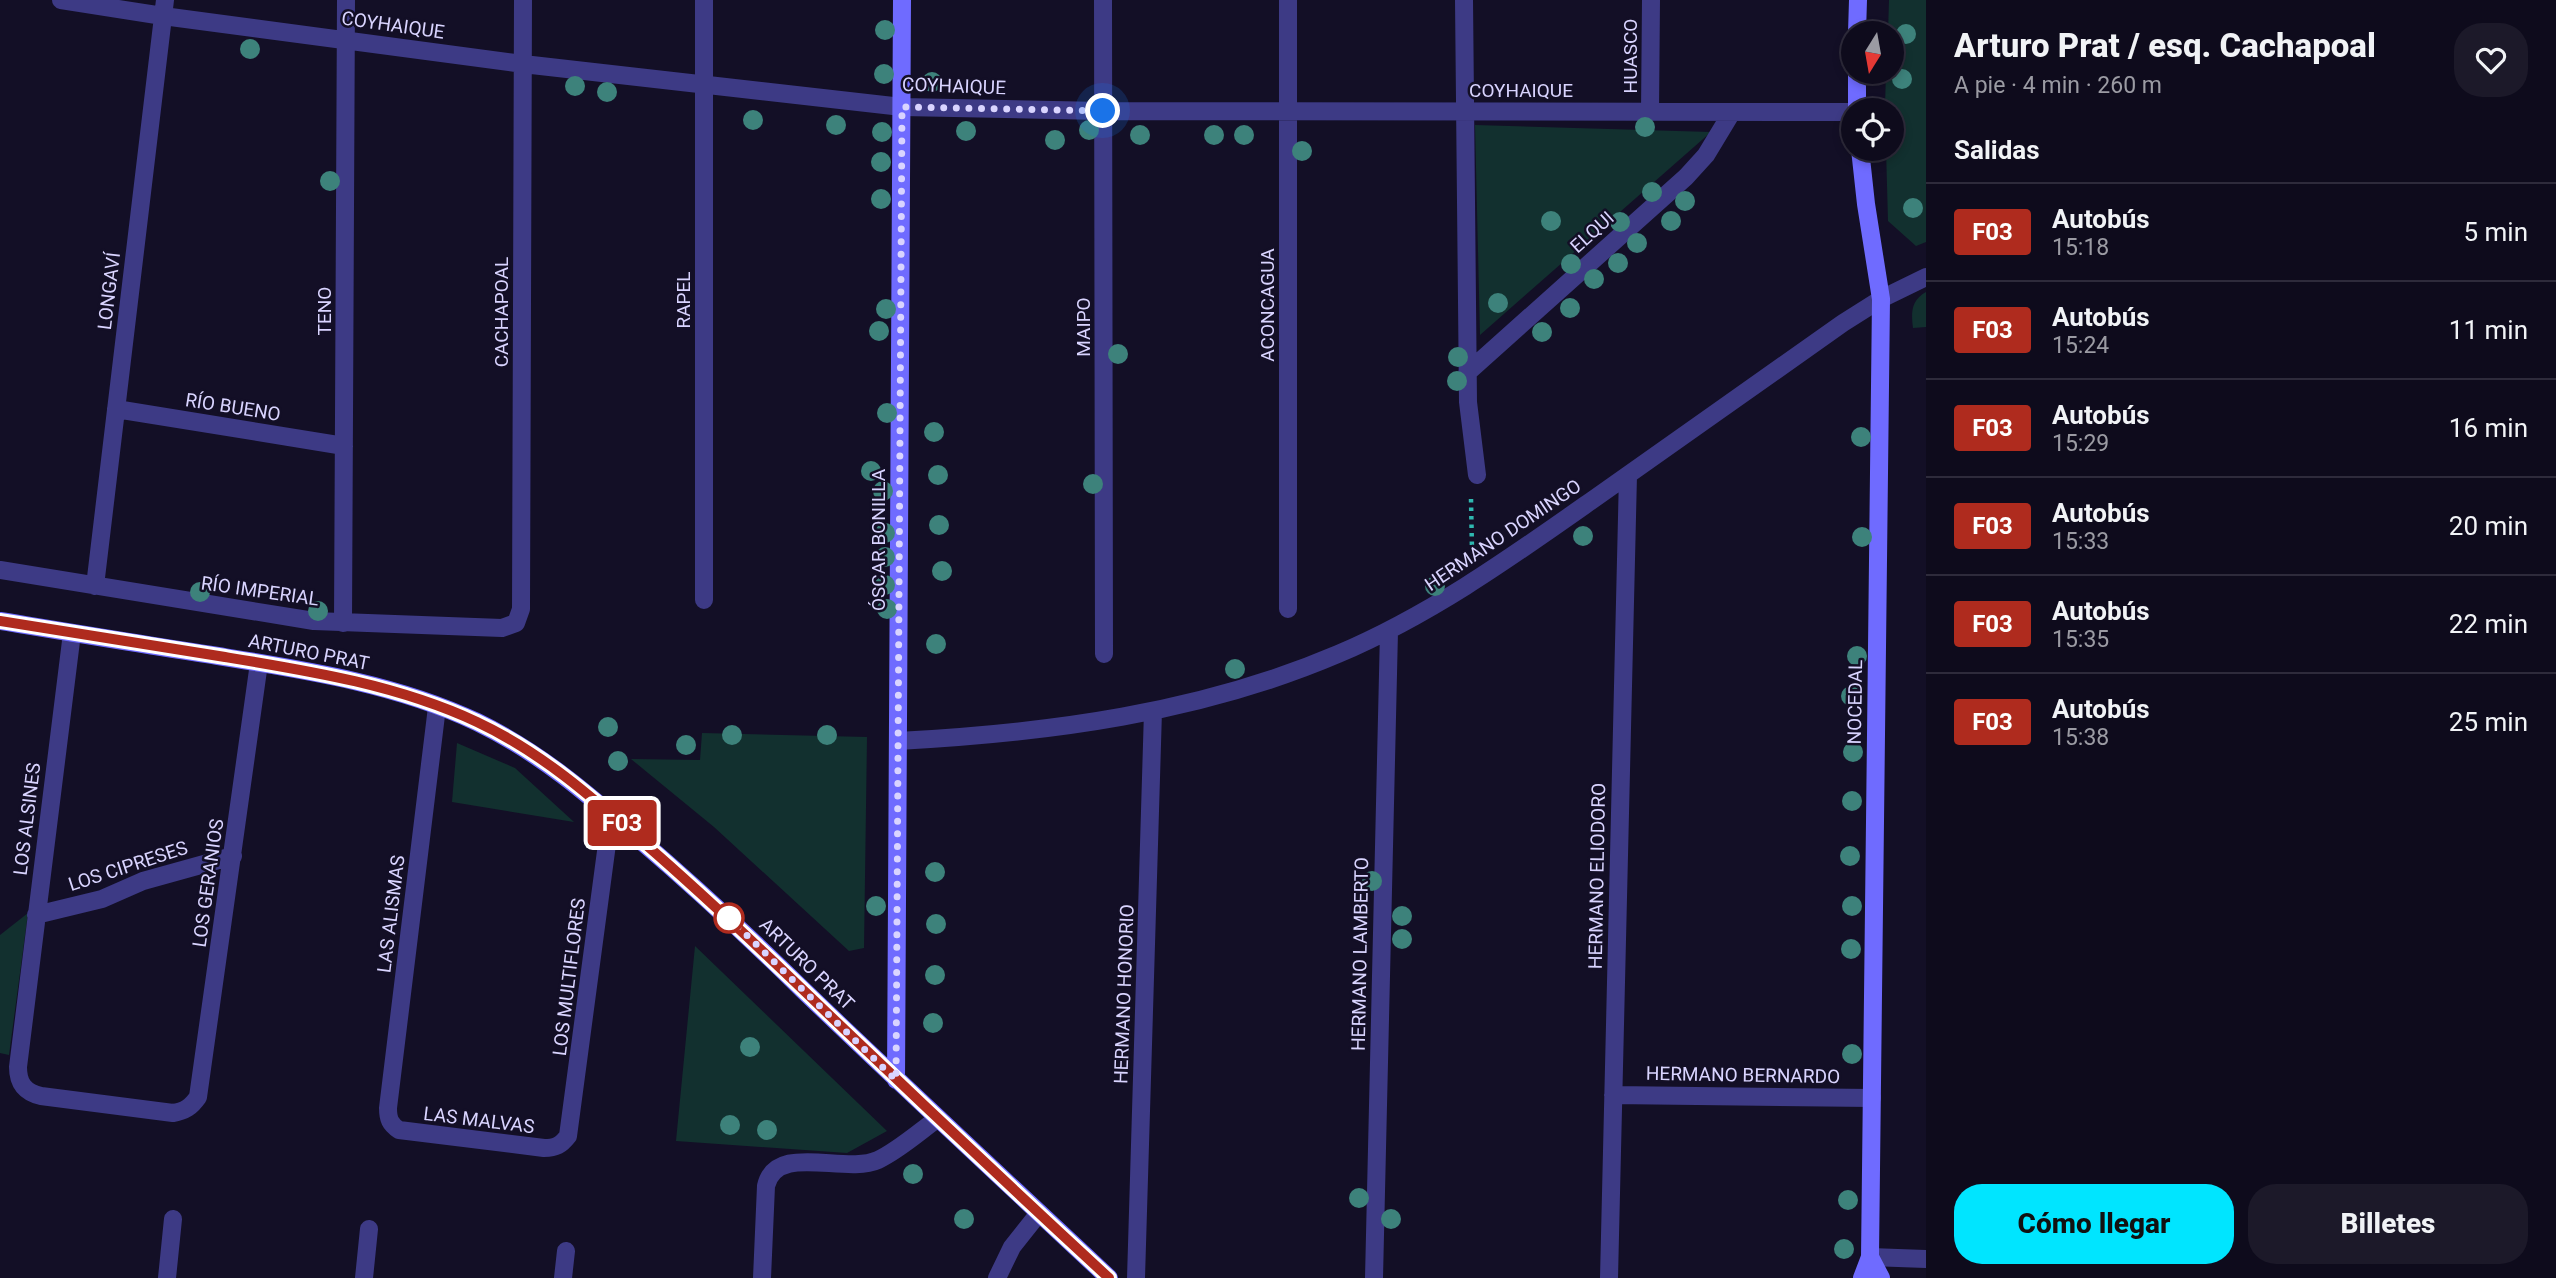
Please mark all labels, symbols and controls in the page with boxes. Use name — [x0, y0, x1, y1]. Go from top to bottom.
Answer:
street label: COYHAIQUE — [340, 6, 446, 44]
street label: HUASCO — [1619, 19, 1642, 93]
north arrow — [1841, 21, 1904, 84]
map controls — [1841, 21, 1904, 161]
button: heart — [2454, 23, 2528, 97]
text: Arturo Prat / esq. Cachapoal — [1954, 26, 2376, 65]
text: A pie · 4 min · 260 m — [1954, 72, 2162, 99]
street label: COYHAIQUE — [902, 73, 1007, 99]
street label: COYHAIQUE — [1469, 79, 1573, 102]
your location — [1085, 93, 1120, 128]
button: locate — [1841, 98, 1904, 161]
text: Salidas — [1954, 135, 2040, 165]
text: Autobús — [2052, 204, 2150, 234]
street label: ELQUI — [1565, 206, 1619, 258]
text: 5 min — [2463, 217, 2528, 247]
text: F03 — [1972, 218, 2013, 246]
text: 15:18 — [2052, 234, 2109, 261]
street label: ACONCAGUA — [1256, 248, 1279, 362]
street label: LONGAVÍ — [93, 250, 125, 331]
street label: CACHAPOAL — [490, 257, 513, 367]
street label: RAPEL — [672, 271, 695, 329]
street label: TENO — [313, 287, 336, 335]
street label: MAIPO — [1072, 297, 1095, 357]
text: Autobús — [2052, 302, 2150, 332]
text: 11 min — [2449, 315, 2528, 345]
text: F03 — [1972, 316, 2013, 344]
text: 15:24 — [2052, 332, 2109, 359]
street label: RÍO BUENO — [184, 388, 282, 426]
text: Autobús — [2052, 400, 2150, 430]
text: 16 min — [2449, 413, 2528, 443]
text: F03 — [1972, 414, 2013, 442]
text: 15:29 — [2052, 430, 2109, 457]
street label: ÓSCAR BONILLA — [867, 468, 890, 611]
street label: HERMANO DOMINGO — [1421, 474, 1585, 596]
text: Autobús — [2052, 498, 2150, 528]
text: 20 min — [2449, 511, 2528, 541]
text: F03 — [1972, 512, 2013, 540]
text: 15:33 — [2052, 528, 2109, 555]
street label: RÍO IMPERIAL — [200, 571, 320, 611]
text: Autobús — [2052, 596, 2150, 626]
text: 22 min — [2449, 609, 2528, 639]
text: F03 — [1972, 610, 2013, 638]
text: 15:35 — [2052, 626, 2109, 653]
street label: ARTURO PRAT — [247, 629, 371, 675]
street label: NOCEDAL — [1843, 659, 1867, 745]
text: Autobús — [2052, 694, 2150, 724]
text: 25 min — [2449, 707, 2528, 737]
text: F03 — [1972, 708, 2013, 736]
text: 15:38 — [2052, 724, 2109, 751]
street label: LOS ALSINES — [9, 761, 45, 877]
street label: HERMANO ELIODORO — [1584, 783, 1610, 969]
line badge: F03 — [582, 800, 662, 846]
text: F03 — [602, 809, 642, 837]
street label: LOS GERANIOS — [188, 817, 228, 949]
street label: LOS CIPRESES — [65, 836, 191, 896]
street label: LAS ALISMAS — [372, 854, 410, 974]
street label: HERMANO LAMBERTO — [1347, 857, 1373, 1051]
street label: LOS MULTIFLORES — [548, 897, 590, 1057]
unlabelled marker — [714, 903, 744, 933]
street label: HERMANO HONORIO — [1109, 904, 1139, 1084]
street label: ARTURO PRAT — [755, 913, 859, 1015]
street label: HERMANO BERNARDO — [1646, 1062, 1840, 1088]
street label: LAS MALVAS — [422, 1102, 536, 1138]
button: Cómo llegar — [1954, 1184, 2234, 1264]
button: Billetes — [2248, 1184, 2528, 1264]

